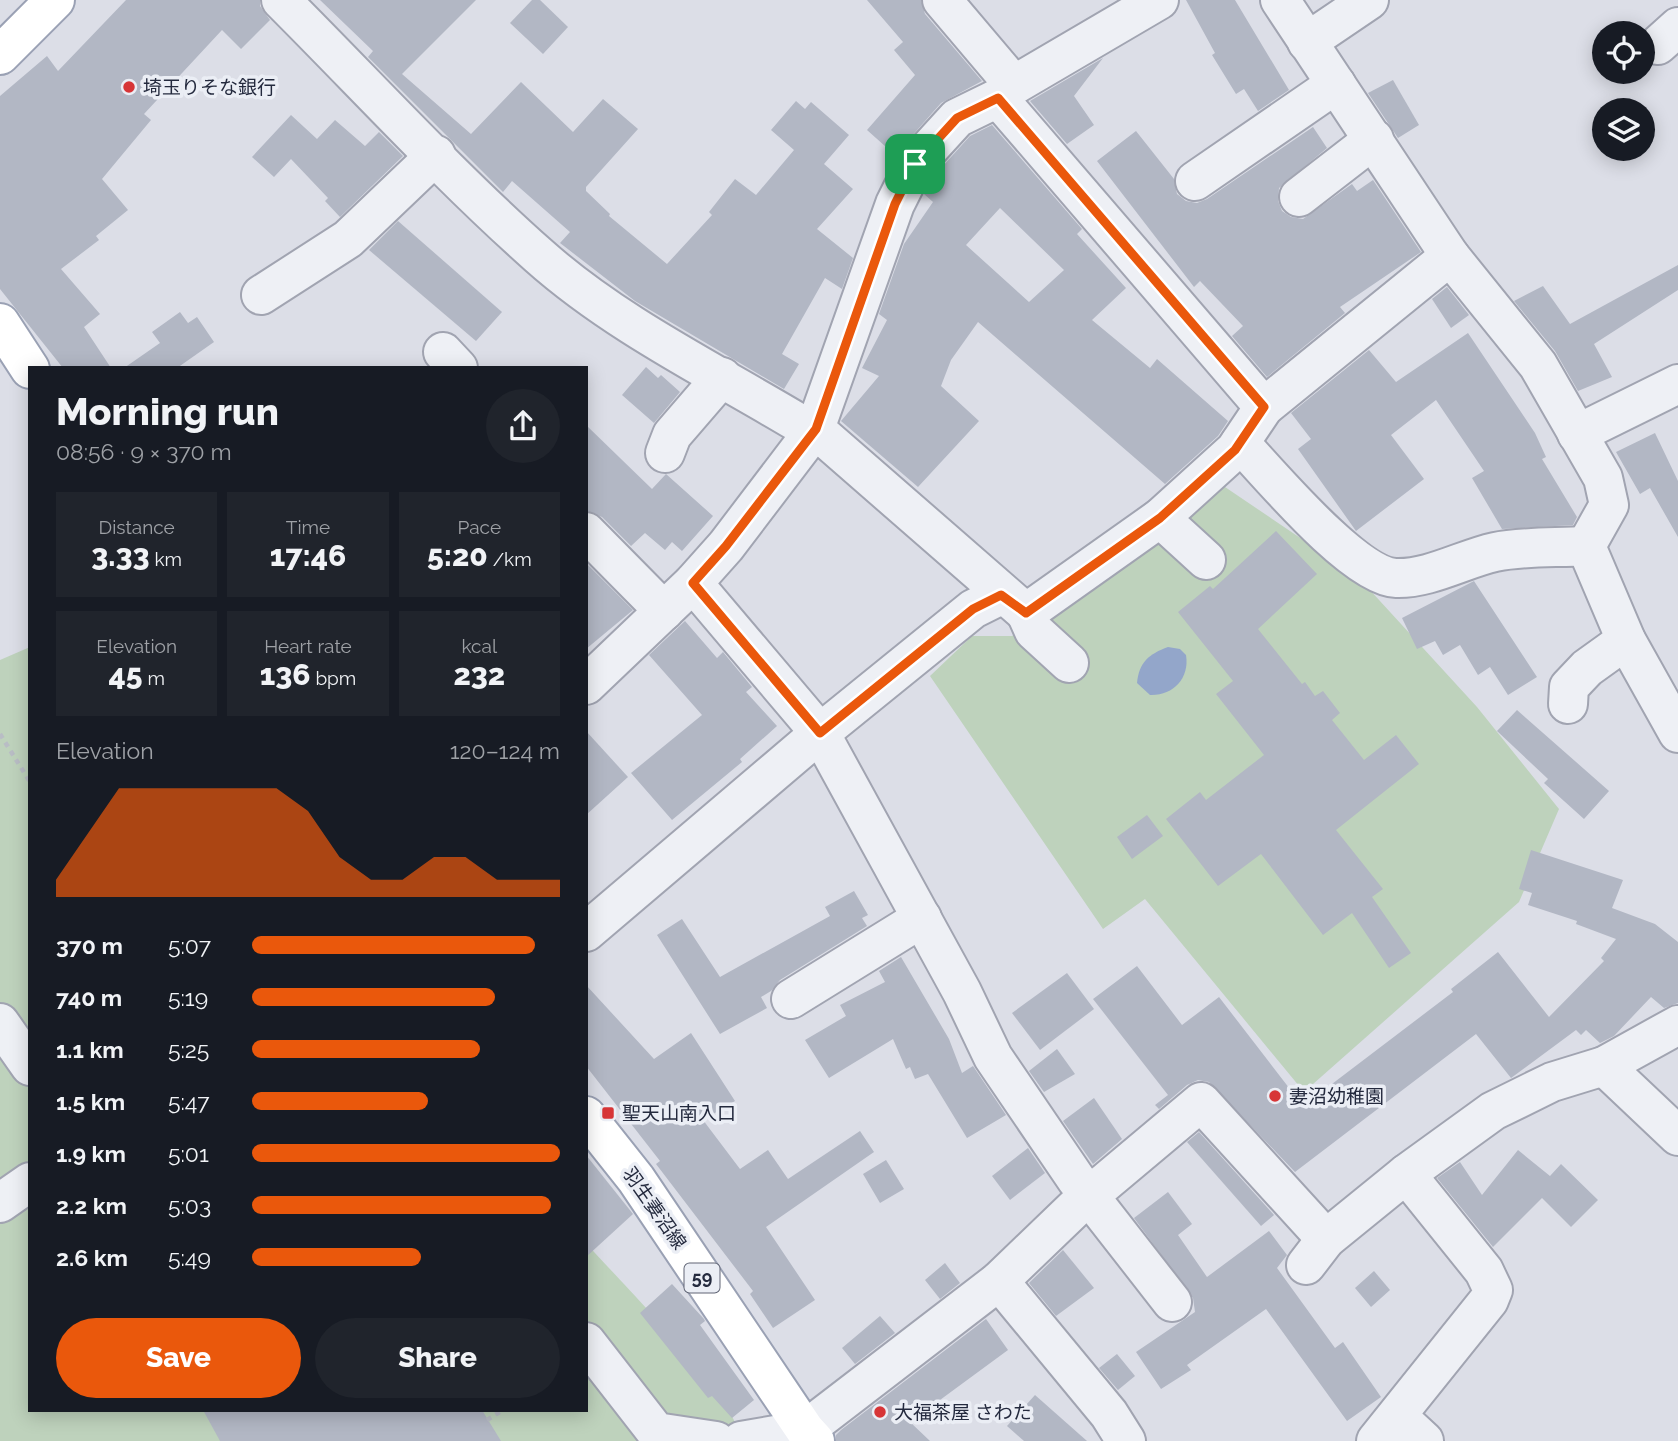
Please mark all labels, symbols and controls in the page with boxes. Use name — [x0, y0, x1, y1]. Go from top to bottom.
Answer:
map controls — [1592, 21, 1655, 161]
button: locate — [1592, 21, 1655, 84]
place label: 埼玉りそな銀行 — [143, 76, 276, 98]
marker: 埼玉りそな銀行 — [121, 79, 137, 95]
button: layers — [1592, 98, 1655, 161]
pin — [885, 134, 945, 194]
icon: arrive — [896, 145, 934, 183]
text: Morning run — [56, 389, 279, 434]
button: share — [486, 389, 560, 463]
text: 08:56 · 9 × 370 m — [56, 438, 232, 465]
text: Distance — [99, 516, 175, 538]
text: Time — [286, 516, 330, 538]
text: Pace — [458, 516, 501, 538]
text: 3.33 — [91, 538, 150, 573]
text: 17:46 — [270, 538, 346, 573]
text: 5:20 — [427, 538, 488, 573]
text: km — [150, 548, 182, 570]
text: /km — [488, 548, 532, 570]
text: Elevation — [96, 635, 177, 657]
text: Heart rate — [264, 635, 352, 657]
text: kcal — [462, 635, 497, 657]
text: 45 — [108, 657, 143, 692]
text: 136 — [260, 657, 311, 692]
text: 232 — [453, 657, 505, 692]
text: m — [143, 667, 165, 689]
text: bpm — [311, 667, 356, 689]
text: Elevation — [56, 737, 154, 764]
text: 120–124 m — [450, 737, 560, 764]
text: 370 m — [56, 932, 123, 959]
text: 5:07 — [168, 932, 211, 959]
text: 740 m — [56, 984, 122, 1011]
text: 5:19 — [168, 984, 208, 1011]
text: 1.1 km — [56, 1036, 124, 1063]
text: 5:25 — [168, 1036, 209, 1063]
place label: 妻沼幼稚園 — [1289, 1085, 1384, 1107]
text: 1.5 km — [56, 1088, 125, 1115]
text: 5:47 — [168, 1088, 210, 1115]
marker: 妻沼幼稚園 — [1267, 1088, 1283, 1104]
place label: 聖天山南入口 — [622, 1102, 736, 1124]
marker: 聖天山南入口 — [600, 1105, 616, 1121]
text: 1.9 km — [56, 1140, 126, 1167]
text: 5:01 — [168, 1140, 209, 1167]
street label: 羽生妻沼線 — [619, 1163, 691, 1253]
text: 2.2 km — [56, 1192, 127, 1219]
text: 5:03 — [168, 1192, 211, 1219]
text: 2.6 km — [56, 1244, 128, 1271]
text: 5:49 — [168, 1244, 211, 1271]
road number: 59 — [684, 1264, 720, 1293]
button: Save — [56, 1318, 301, 1398]
button: Share — [315, 1318, 560, 1398]
place label: 大福茶屋 さわた — [894, 1401, 1032, 1423]
marker: 大福茶屋 さわた — [872, 1404, 888, 1420]

